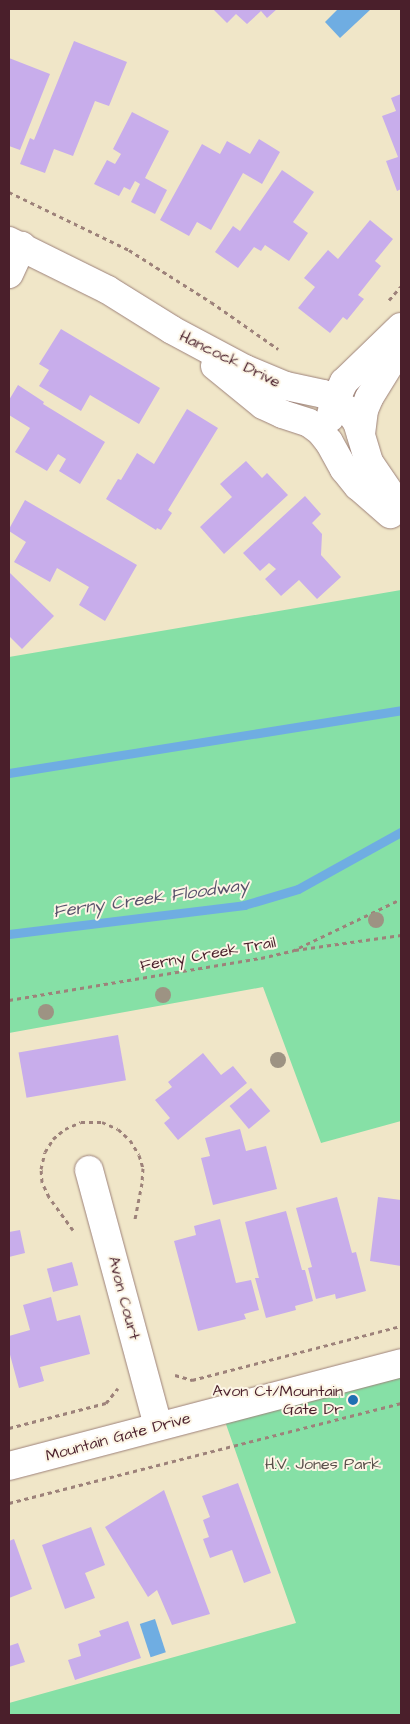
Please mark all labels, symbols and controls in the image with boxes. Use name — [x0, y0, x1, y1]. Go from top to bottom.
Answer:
street label: Hancock Drive — [176, 326, 284, 392]
water label: Ferny Creek Floodway — [52, 875, 250, 923]
street label: Ferny Creek Trail — [139, 933, 277, 975]
street label: Avon Court — [104, 1254, 144, 1342]
place label: Avon Ct/Mountain Gate Dr — [213, 1381, 343, 1419]
marker: Avon Ct/Mountain Gate Dr — [347, 1394, 359, 1406]
street label: Mountain Gate Drive — [43, 1408, 193, 1466]
park label: H.V. Jones Park — [265, 1454, 381, 1474]

